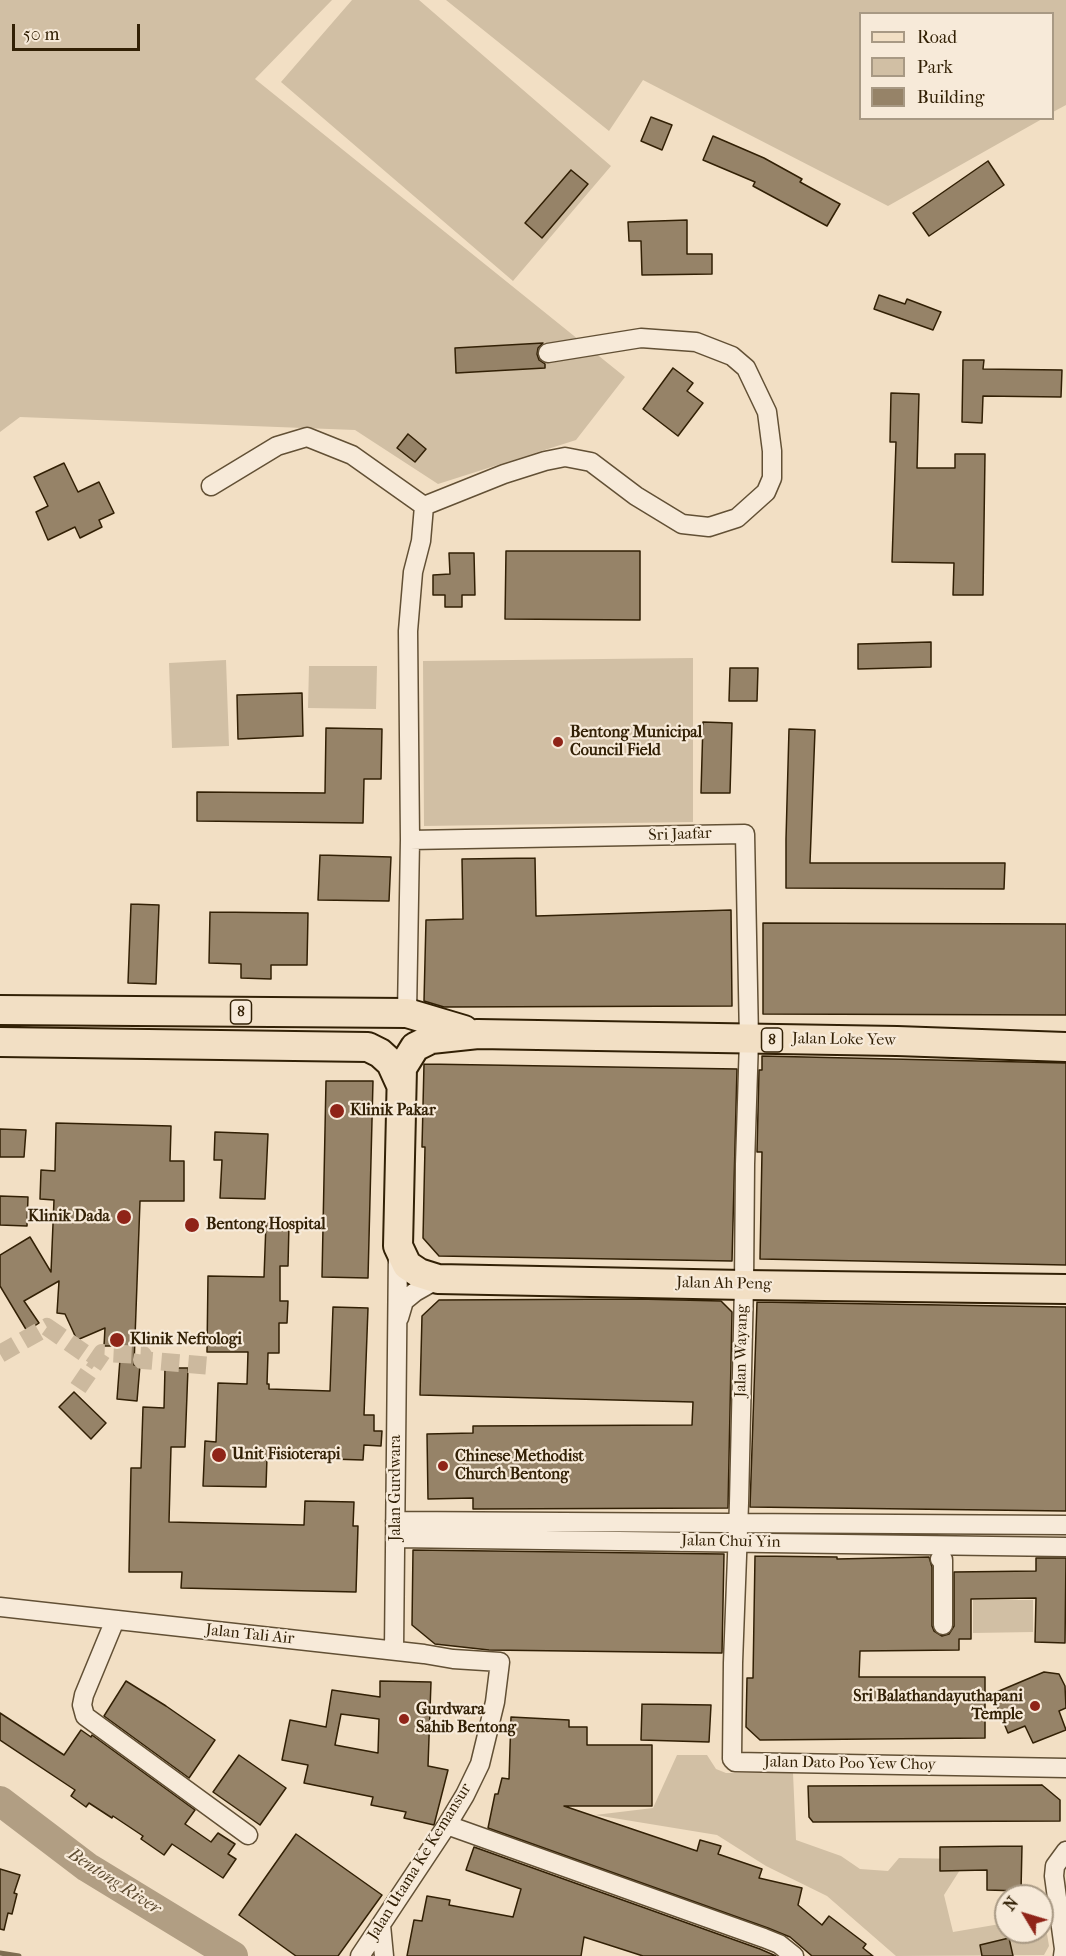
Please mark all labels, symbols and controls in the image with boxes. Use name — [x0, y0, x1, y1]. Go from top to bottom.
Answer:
scale bar — [15, 12, 142, 50]
legend — [859, 12, 1054, 120]
text: 50 m — [23, 24, 59, 45]
text: Road — [917, 27, 957, 48]
text: Park — [917, 57, 953, 78]
text: Building — [917, 87, 984, 108]
place label: Bentong Municipal Council Field — [570, 723, 702, 761]
marker: Bentong Municipal Council Field — [551, 735, 565, 749]
street label: Sri Jaafar — [648, 824, 712, 846]
road number: 8 — [230, 1000, 252, 1024]
road number: 8 — [762, 1028, 782, 1052]
street label: Jalan Loke Yew — [792, 1029, 896, 1051]
place label: Klinik Pakar — [350, 1101, 436, 1121]
marker: Klinik Pakar — [328, 1102, 346, 1120]
place label: Klinik Dada — [28, 1207, 110, 1227]
marker: Klinik Dada — [115, 1208, 133, 1226]
place label: Bentong Hospital — [206, 1215, 326, 1235]
marker: Bentong Hospital — [183, 1216, 201, 1234]
street label: Jalan Ah Peng — [676, 1274, 772, 1294]
street label: Jalan Wayang — [732, 1304, 752, 1398]
place label: Klinik Nefrologi — [130, 1330, 242, 1350]
marker: Klinik Nefrologi — [108, 1331, 126, 1349]
street label: Jalan Gurdwara — [386, 1435, 406, 1541]
place label: Unit Fisioterapi — [232, 1445, 341, 1465]
marker: Unit Fisioterapi — [210, 1446, 228, 1464]
place label: Chinese Methodist Church Bentong — [455, 1447, 584, 1485]
marker: Chinese Methodist Church Bentong — [436, 1459, 450, 1473]
street label: Jalan Chui Yin — [681, 1532, 781, 1552]
street label: Jalan Tali Air — [205, 1621, 295, 1649]
place label: Sri Balathandayuthapani Temple — [853, 1687, 1023, 1725]
marker: Sri Balathandayuthapani Temple — [1028, 1699, 1042, 1713]
place label: Gurdwara Sahib Bentong — [416, 1700, 516, 1738]
marker: Gurdwara Sahib Bentong — [397, 1712, 411, 1726]
street label: Jalan Dato Poo Yew Choy — [764, 1753, 936, 1775]
street label: Jalan Utama Ke Kemansur — [364, 1780, 476, 1944]
water label: Bentong River — [64, 1844, 164, 1920]
north arrow — [994, 1884, 1054, 1944]
text: N — [1000, 1893, 1022, 1914]

